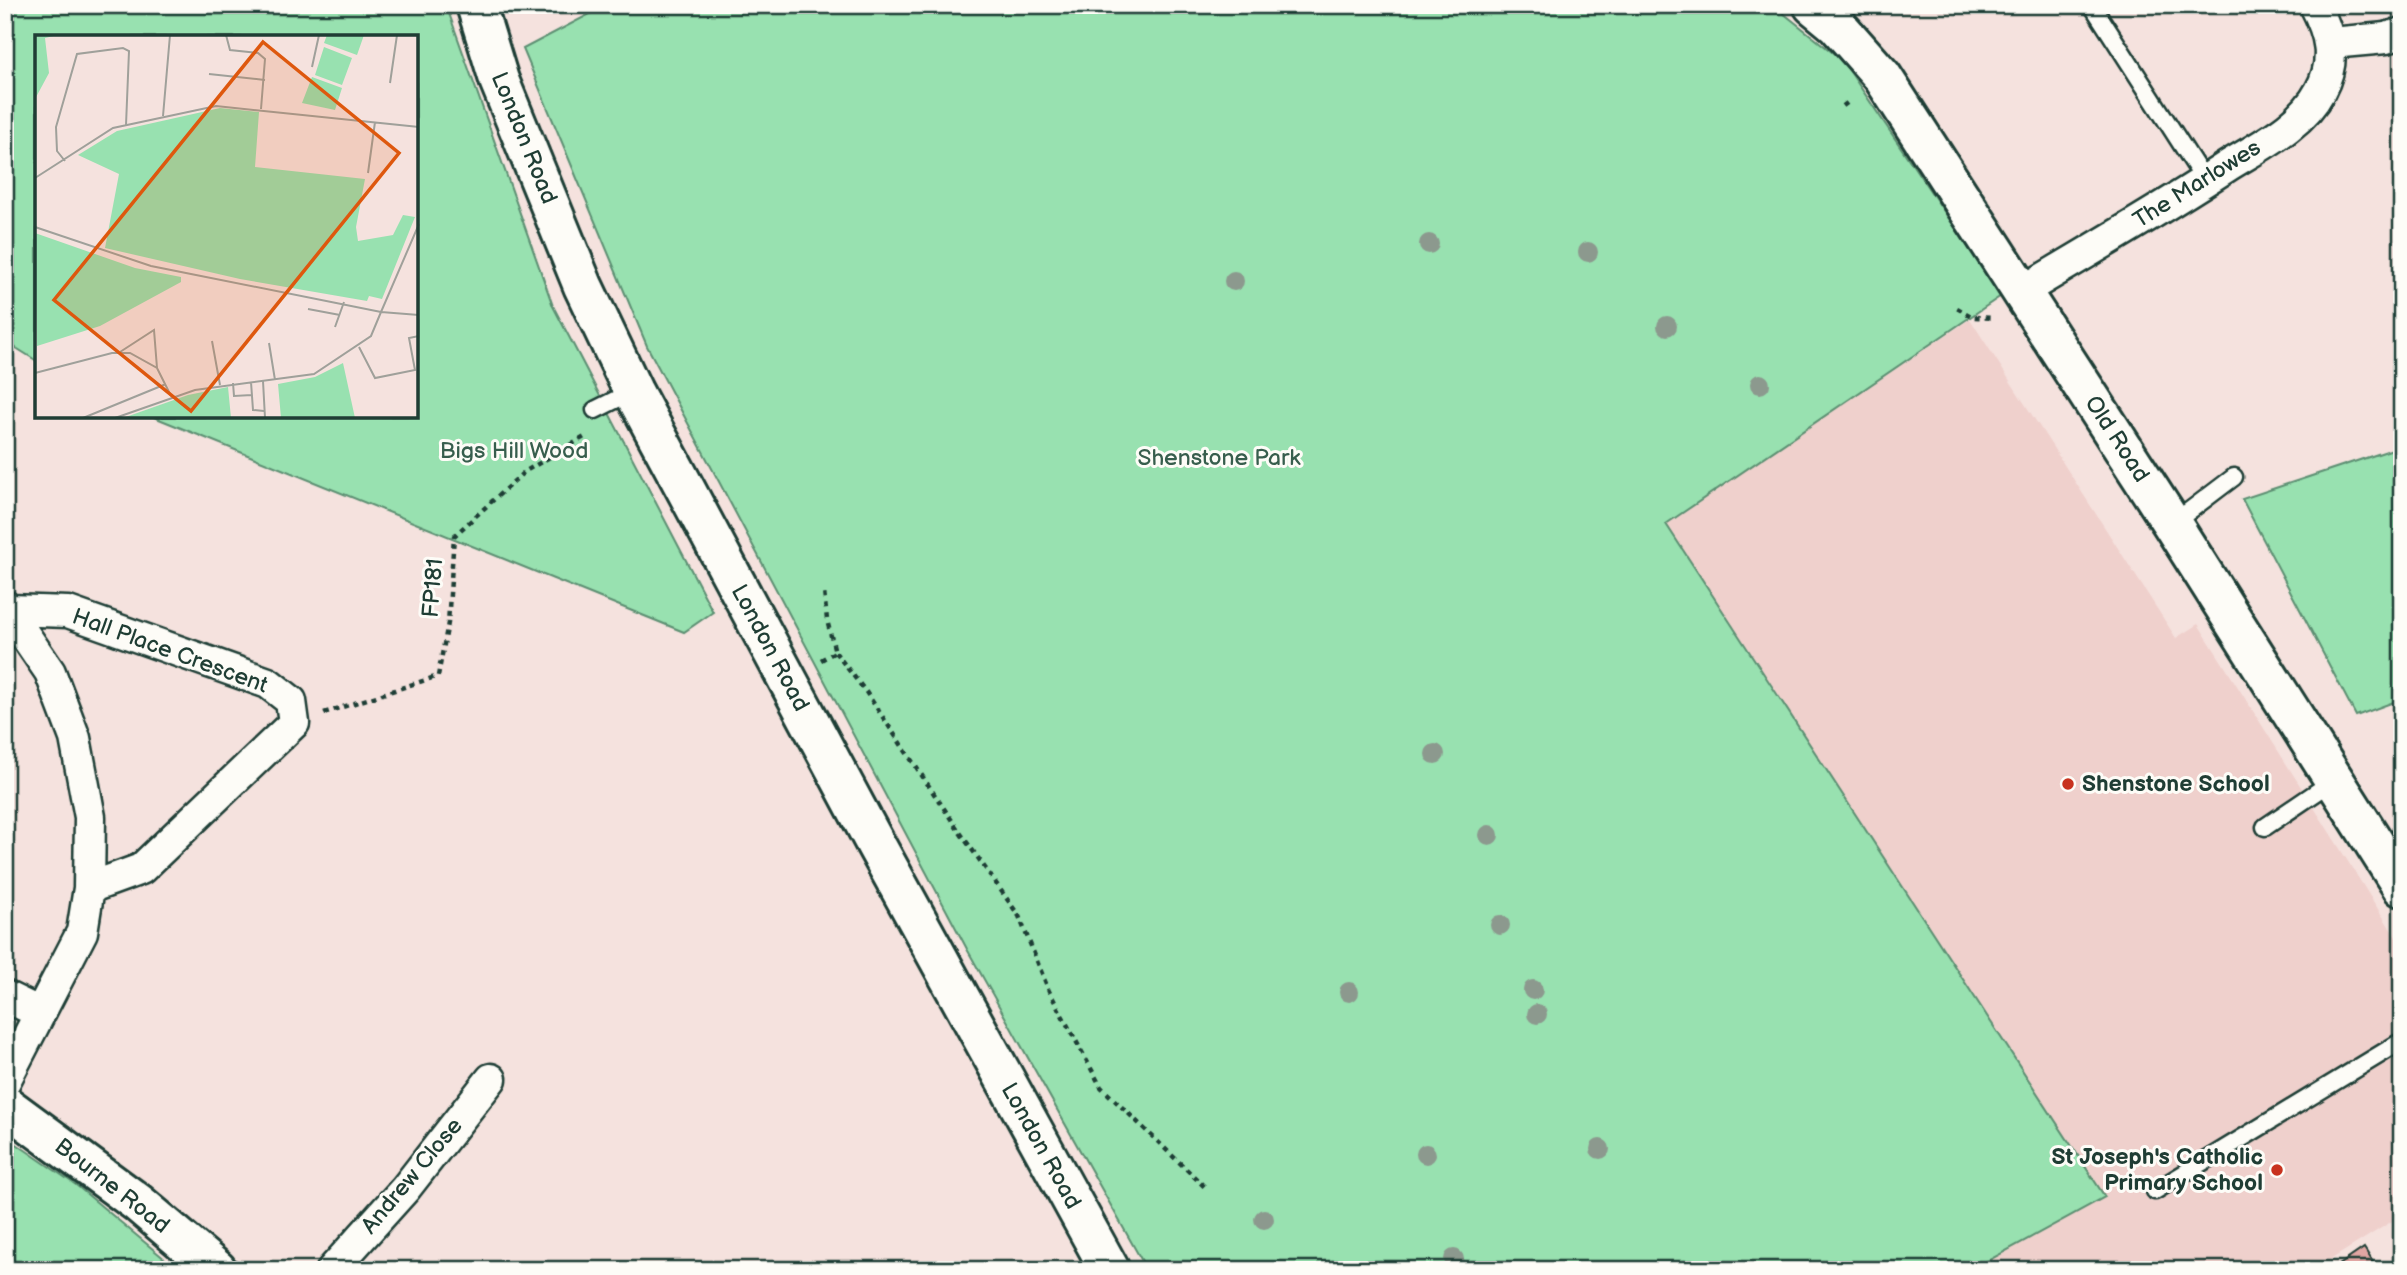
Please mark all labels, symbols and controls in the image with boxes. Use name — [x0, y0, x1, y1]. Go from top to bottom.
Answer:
inset map — [35, 35, 418, 418]
street label: London Road — [485, 68, 563, 208]
street label: The Marlowes — [2128, 134, 2266, 234]
street label: Old Road — [2079, 390, 2155, 488]
park label: Bigs Hill Wood — [440, 437, 588, 465]
park label: Shenstone Park — [1137, 444, 1301, 472]
street label: FP181 — [416, 557, 450, 619]
street label: London Road — [725, 580, 815, 716]
street label: Hall Place Crescent — [68, 603, 272, 699]
place label: Shenstone School — [2082, 770, 2270, 798]
marker: Shenstone School — [2060, 776, 2076, 792]
street label: London Road — [995, 1078, 1087, 1214]
street label: Andrew Close — [355, 1112, 469, 1240]
street label: Bourne Road — [49, 1132, 175, 1240]
place label: St Joseph's Catholic Primary School — [2052, 1143, 2263, 1197]
marker: St Joseph's Catholic Primary School — [2269, 1162, 2285, 1178]

